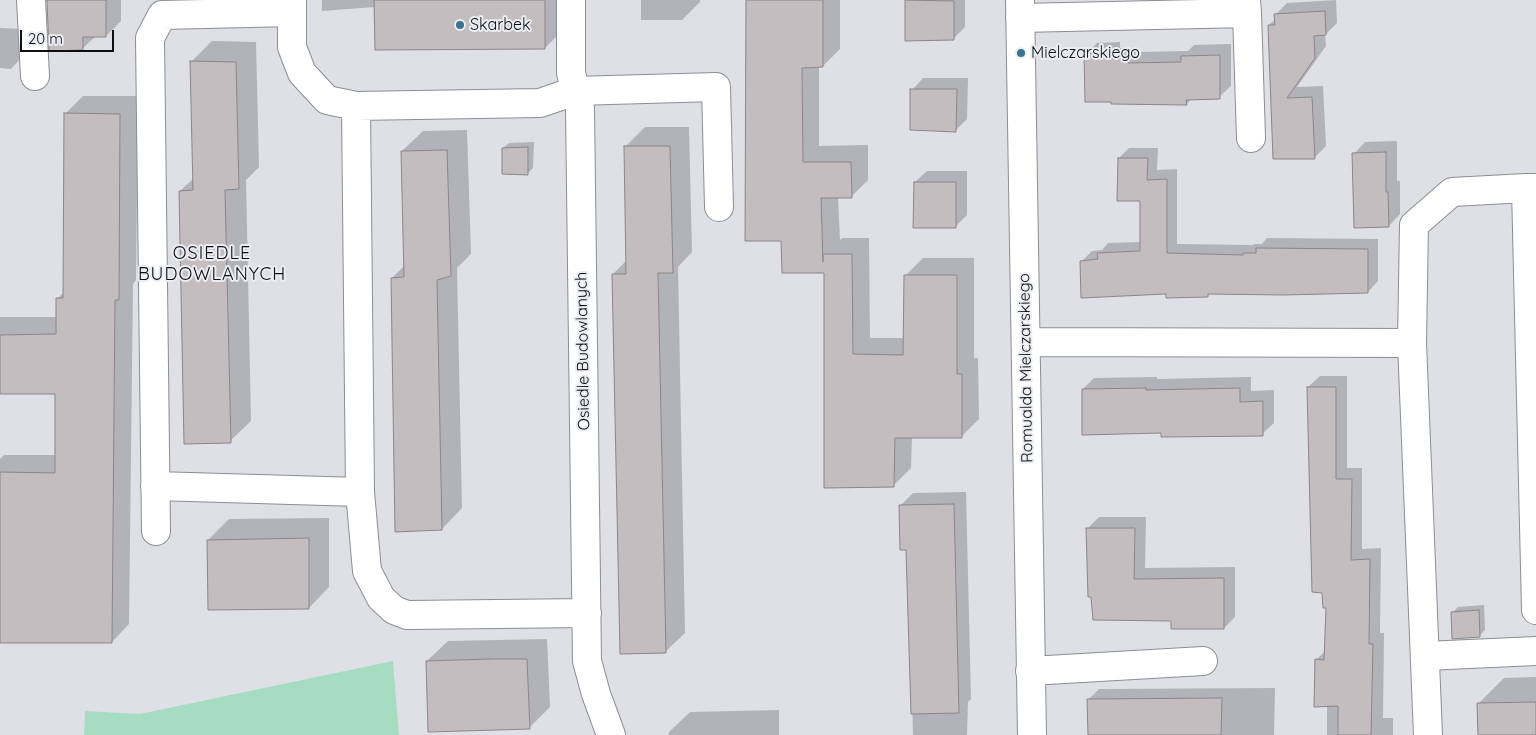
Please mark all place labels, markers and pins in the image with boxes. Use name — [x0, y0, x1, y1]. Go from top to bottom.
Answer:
place label: Skarbek — [470, 15, 531, 35]
marker: Skarbek — [454, 19, 466, 31]
place label: Mielczarskiego — [1031, 43, 1140, 63]
marker: Mielczarskiego — [1015, 47, 1027, 59]

